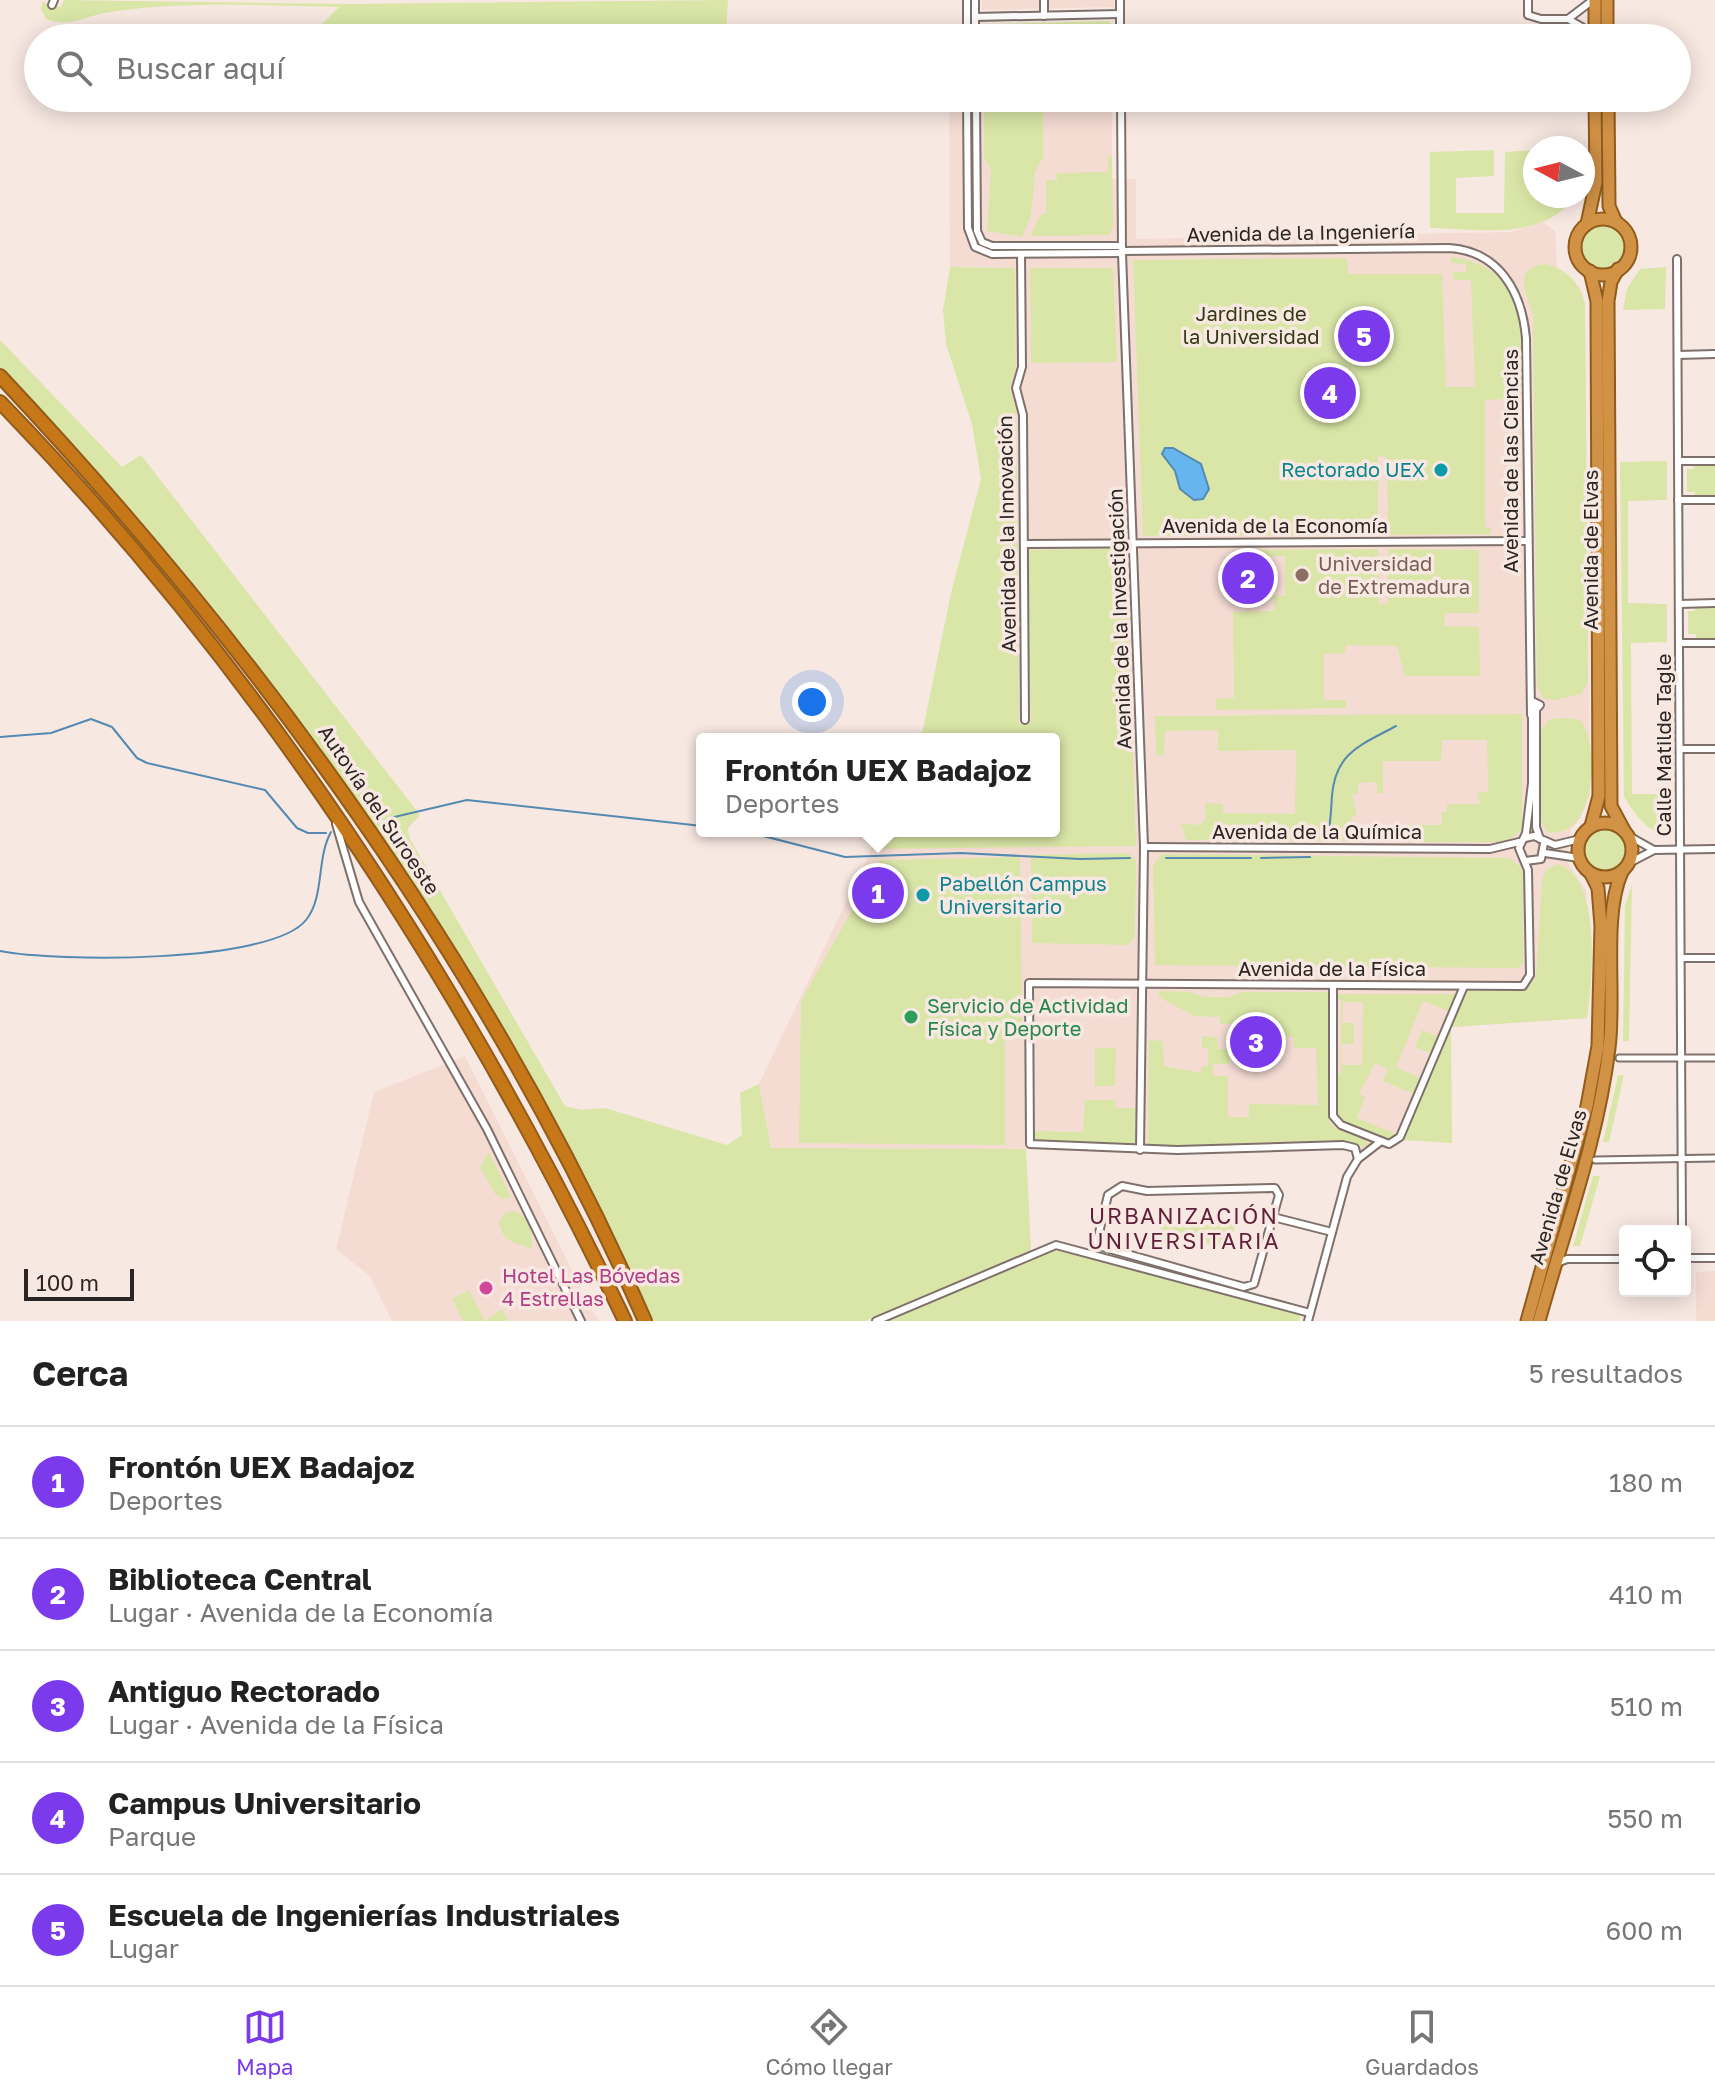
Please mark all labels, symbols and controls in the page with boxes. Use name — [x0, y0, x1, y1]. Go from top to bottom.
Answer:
search box — [24, 24, 1691, 112]
icon: search — [52, 46, 96, 90]
text: Buscar aquí — [116, 50, 284, 86]
north arrow — [1523, 136, 1595, 208]
street label: Avenida de la Ingeniería — [1186, 218, 1416, 246]
park label: Jardines de la Universidad — [1182, 301, 1320, 348]
pin: 5 — [1338, 306, 1390, 366]
street label: Avenida de las Ciencias — [1498, 349, 1522, 573]
pin: 4 — [1304, 363, 1356, 423]
street label: Avenida de la Innovación — [992, 415, 1020, 653]
place label: Rectorado UEX — [1281, 457, 1425, 481]
marker: Rectorado UEX — [1432, 461, 1450, 479]
street label: Avenida de Elvas — [1578, 470, 1602, 630]
street label: Avenida de la Investigación — [1102, 488, 1136, 750]
street label: Avenida de la Economía — [1162, 513, 1388, 537]
pin: 2 — [1222, 548, 1274, 608]
place label: Universidad de Extremadura — [1318, 551, 1470, 598]
marker: Universidad de Extremadura — [1293, 566, 1311, 584]
street label: Calle Matilde Tagle — [1651, 654, 1675, 836]
your location — [792, 682, 832, 722]
street label: Autovía del Suroeste — [314, 720, 445, 899]
popup — [696, 733, 1060, 837]
text: Frontón UEX Badajoz — [725, 752, 1031, 788]
text: Deportes — [725, 788, 840, 819]
street label: Avenida de la Química — [1212, 819, 1422, 843]
pin: 1 — [852, 863, 904, 923]
place label: Pabellón Campus Universitario — [939, 871, 1107, 918]
marker: Pabellón Campus Universitario — [914, 886, 932, 904]
street label: Avenida de la Física — [1238, 956, 1426, 980]
place label: Servicio de Actividad Física y Deporte — [927, 993, 1128, 1040]
marker: Servicio de Actividad Física y Deporte — [902, 1008, 920, 1026]
pin: 3 — [1230, 1012, 1282, 1072]
street label: Avenida de Elvas — [1523, 1106, 1591, 1267]
district label: URBANIZACIÓN UNIVERSITARIA — [1087, 1202, 1281, 1254]
map controls — [1619, 1225, 1691, 1297]
button: locate — [1619, 1225, 1691, 1297]
place label: Hotel Las Bóvedas 4 Estrellas — [502, 1263, 680, 1310]
scale bar — [24, 1265, 134, 1301]
text: 100 m — [36, 1269, 99, 1296]
marker: Hotel Las Bóvedas 4 Estrellas — [477, 1279, 495, 1297]
text: Cerca — [32, 1353, 128, 1393]
text: 5 resultados — [1529, 1358, 1683, 1389]
text: Frontón UEX Badajoz — [108, 1449, 415, 1485]
text: 1 — [51, 1467, 65, 1498]
text: 180 m — [1609, 1467, 1683, 1498]
text: Deportes — [108, 1485, 223, 1516]
text: Biblioteca Central — [108, 1561, 372, 1597]
text: 2 — [50, 1579, 66, 1610]
text: 410 m — [1609, 1579, 1683, 1610]
text: Lugar · Avenida de la Economía — [108, 1597, 493, 1628]
text: Antiguo Rectorado — [108, 1673, 380, 1709]
text: 3 — [50, 1691, 66, 1722]
text: 510 m — [1610, 1691, 1683, 1722]
text: Lugar · Avenida de la Física — [108, 1709, 444, 1740]
text: Campus Universitario — [108, 1785, 421, 1821]
text: 4 — [50, 1803, 66, 1834]
text: 550 m — [1607, 1803, 1683, 1834]
text: Parque — [108, 1821, 196, 1852]
text: Escuela de Ingenierías Industriales — [108, 1897, 620, 1933]
text: 5 — [50, 1915, 66, 1946]
text: 600 m — [1606, 1915, 1683, 1946]
text: Lugar — [108, 1933, 179, 1964]
tab: Mapa — [236, 2005, 293, 2080]
tab: Cómo llegar — [765, 2005, 893, 2080]
tab: Guardados — [1365, 2005, 1479, 2080]

